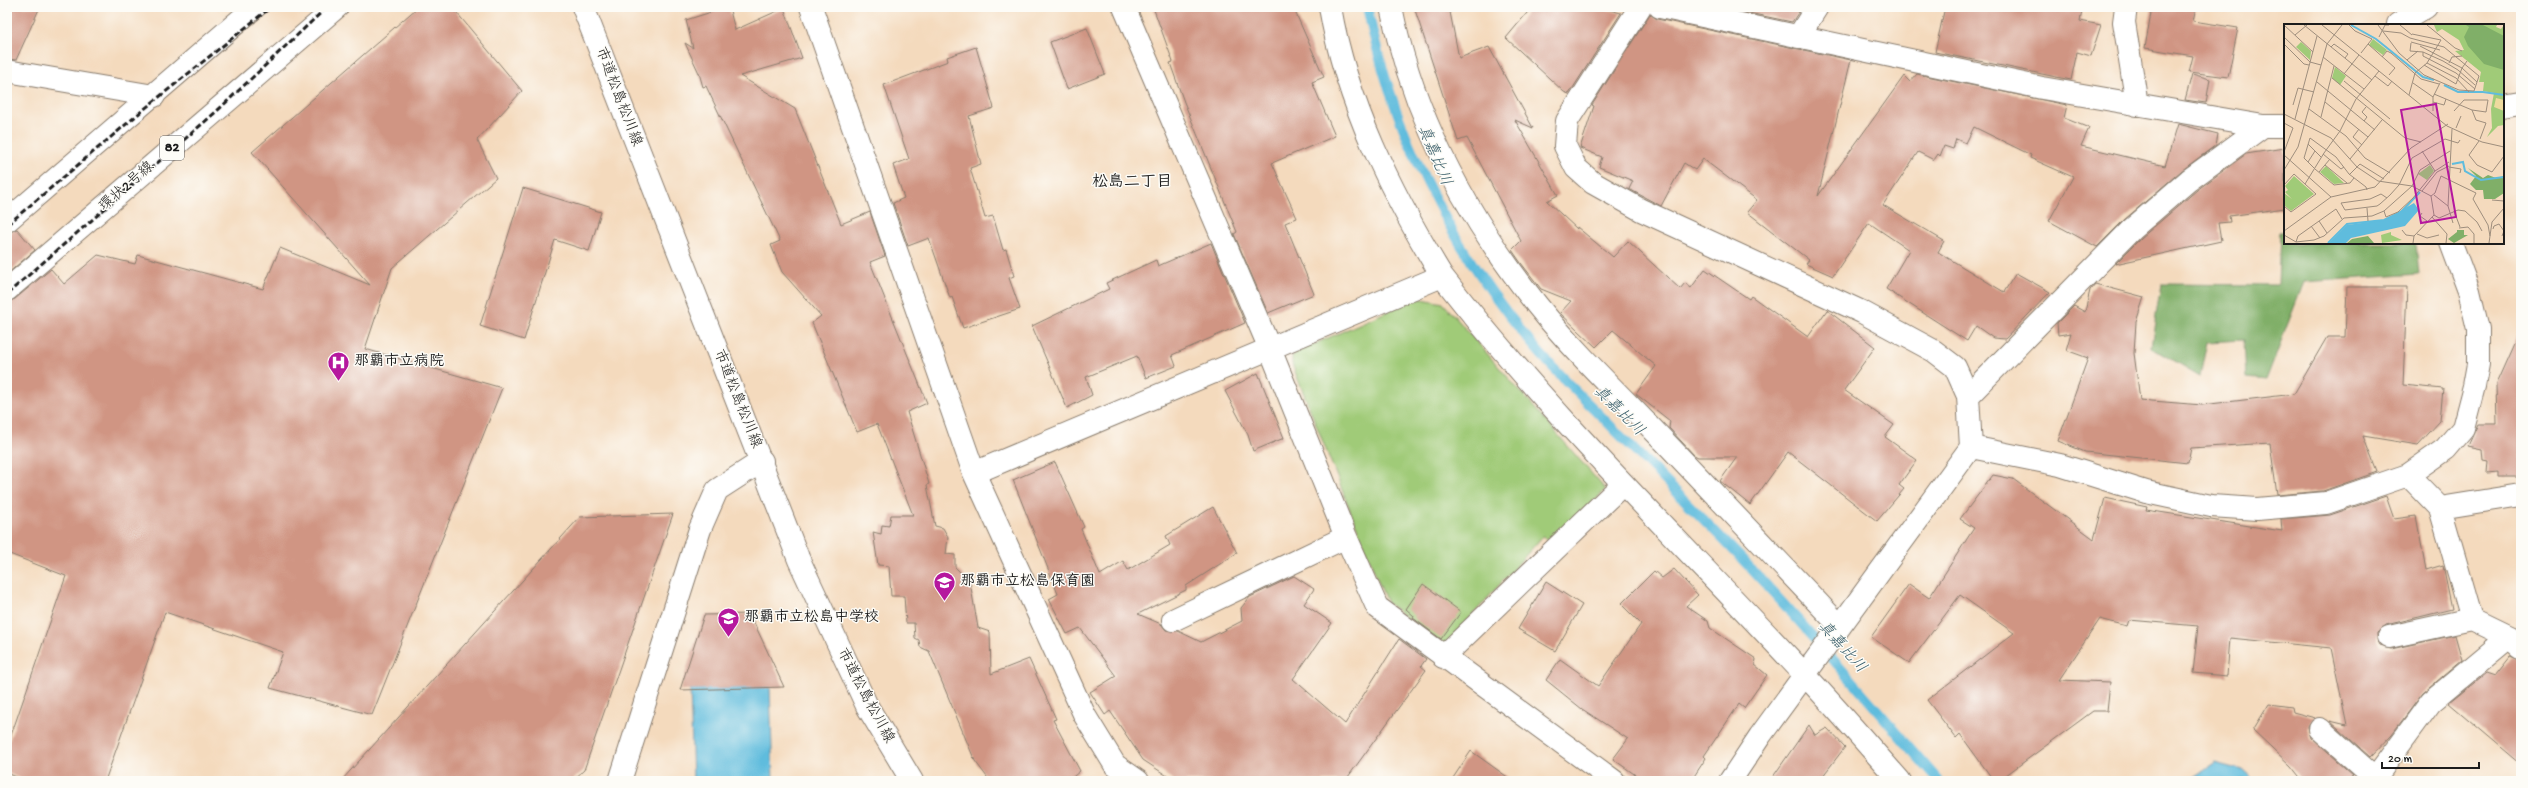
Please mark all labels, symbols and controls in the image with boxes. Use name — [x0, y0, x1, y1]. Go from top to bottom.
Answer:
inset map — [2284, 24, 2504, 244]
street label: 市道松島松川線 — [591, 44, 646, 149]
water label: 真嘉比川 — [1412, 122, 1456, 189]
road number: 82 — [160, 136, 184, 160]
street label: 環状2号線 — [95, 157, 158, 216]
district label: 松島二丁目 — [1092, 172, 1172, 193]
street label: 市道松島松川線 — [709, 347, 766, 451]
hospital icon: 那覇市立病院 — [325, 349, 351, 382]
place label: 那覇市立病院 — [354, 352, 444, 371]
water label: 真嘉比川 — [1589, 381, 1649, 441]
school or university icon: 那覇市立松島保育園 — [931, 569, 957, 602]
place label: 那覇市立松島保育園 — [960, 572, 1095, 591]
school or university icon: 那覇市立松島中学校 — [715, 605, 741, 638]
place label: 那覇市立松島中学校 — [744, 608, 879, 627]
water label: 真嘉比川 — [1813, 617, 1871, 678]
street label: 市道松島松川線 — [832, 645, 898, 747]
scale bar — [2382, 744, 2479, 770]
text: 20 m — [2388, 753, 2413, 767]

